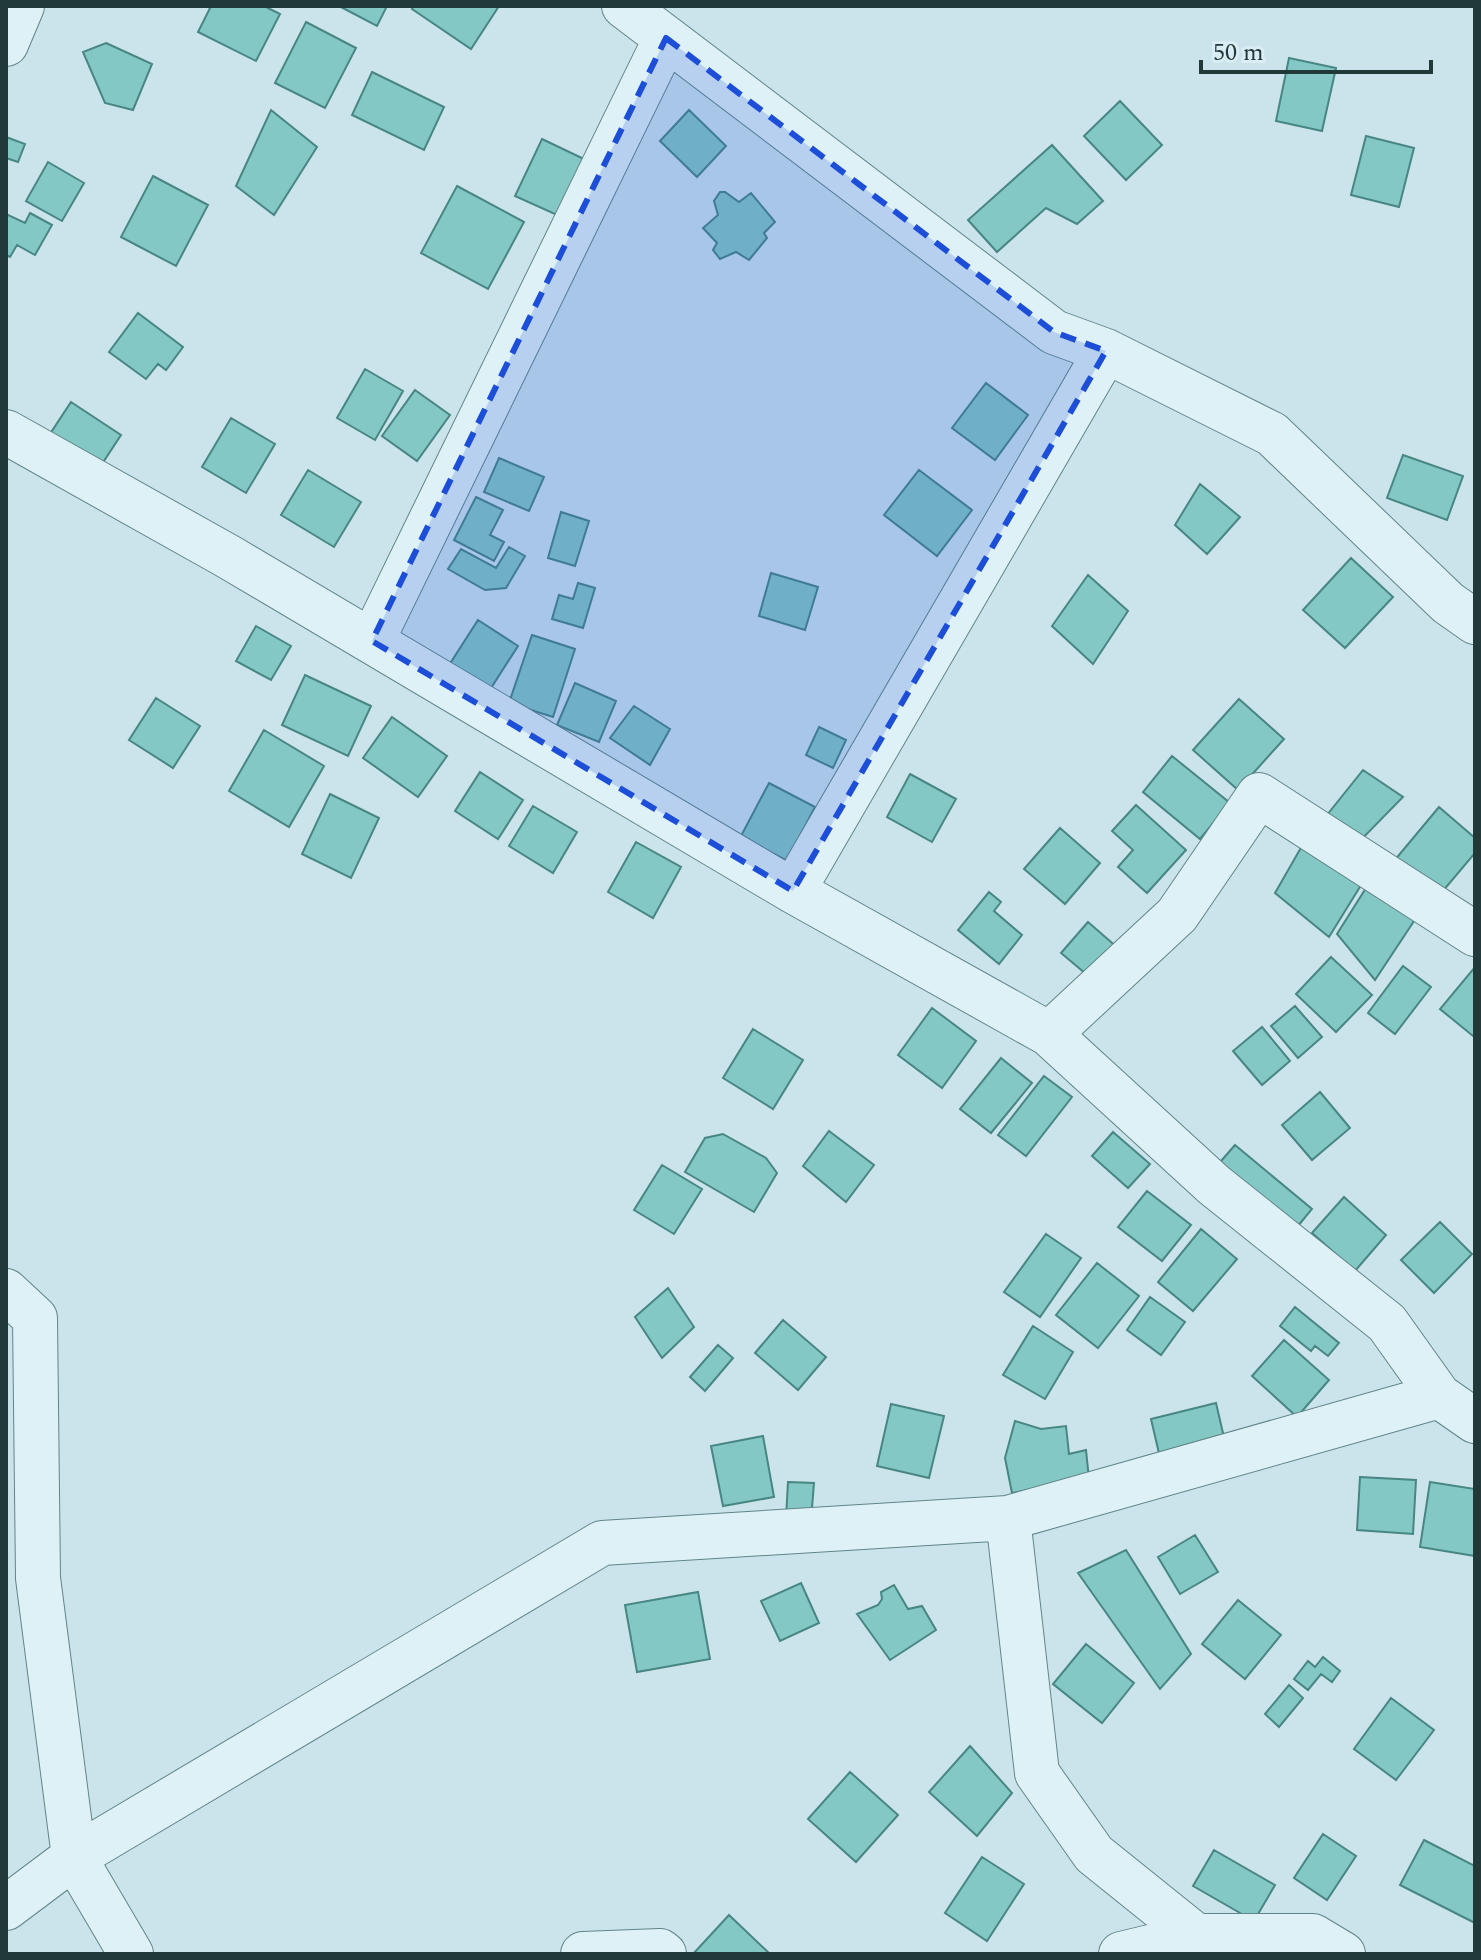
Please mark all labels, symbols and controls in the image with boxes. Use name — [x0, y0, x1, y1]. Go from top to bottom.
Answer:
scale bar — [1201, 24, 1431, 74]
text: 50 m — [1213, 35, 1264, 71]

